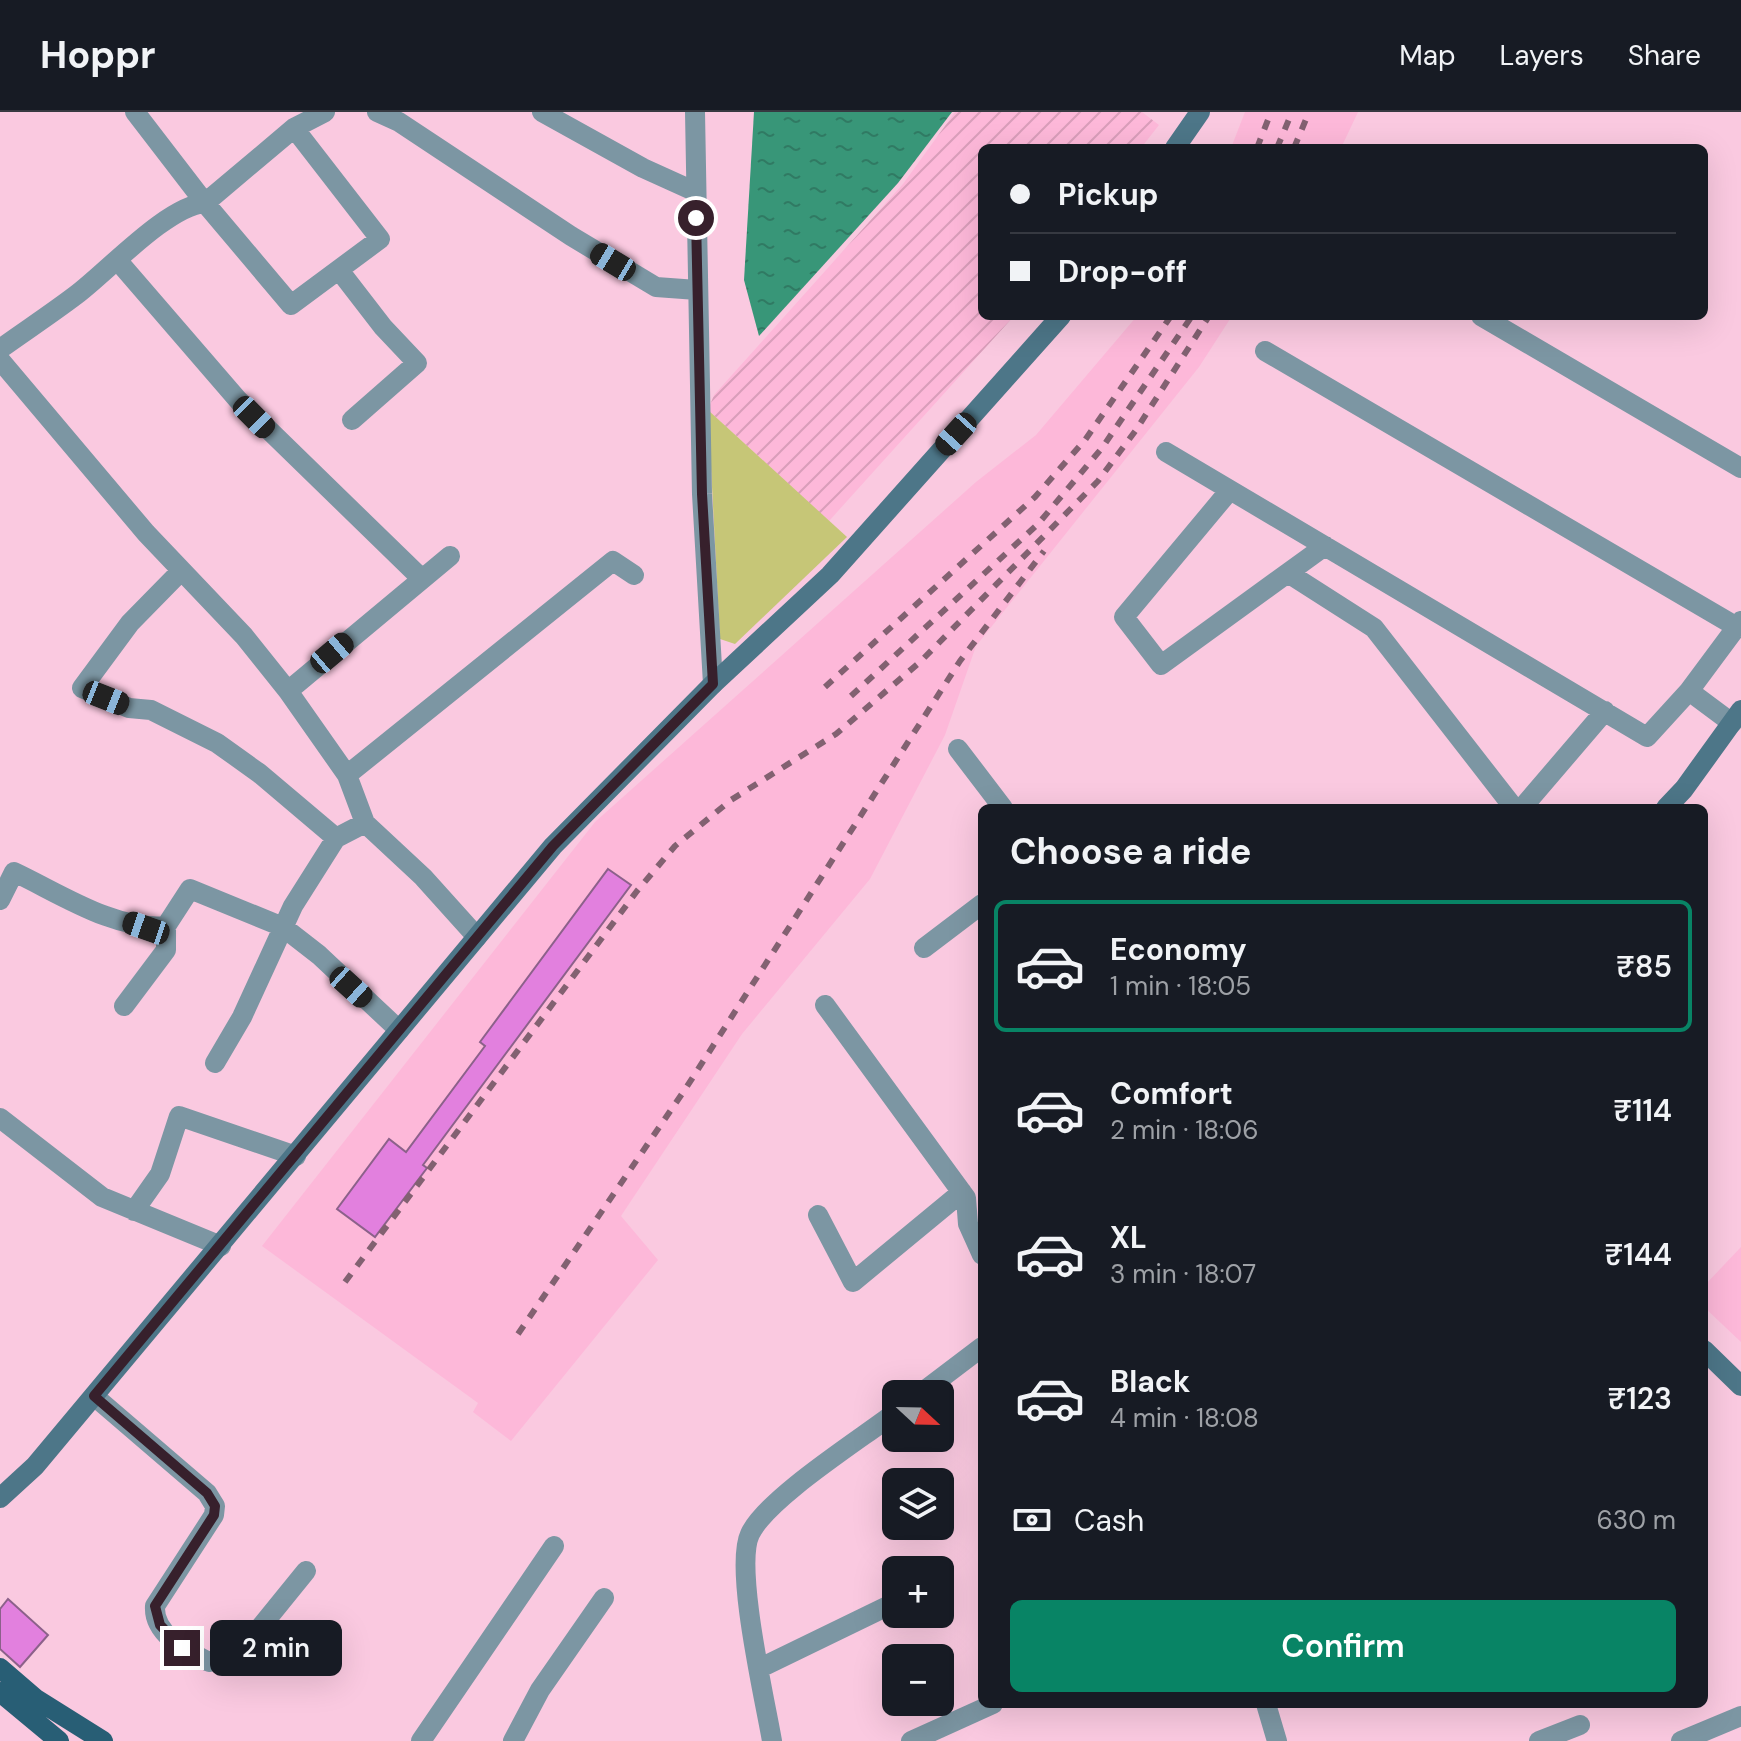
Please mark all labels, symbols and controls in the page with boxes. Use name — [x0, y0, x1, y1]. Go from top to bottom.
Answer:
text: Hoppr — [40, 30, 156, 80]
text: Map — [1399, 37, 1456, 74]
text: Layers — [1500, 37, 1584, 74]
text: Share — [1628, 37, 1701, 74]
text: Pickup — [1058, 175, 1158, 214]
route start — [678, 200, 714, 236]
car — [586, 239, 640, 285]
text: Drop-off — [1058, 252, 1187, 291]
car — [229, 392, 279, 442]
car — [931, 408, 981, 460]
car — [306, 628, 358, 678]
car — [79, 678, 133, 718]
text: Choose a ride — [1010, 828, 1251, 875]
car — [119, 909, 173, 947]
icon: car — [1014, 930, 1086, 1002]
text: Economy — [1110, 930, 1247, 969]
text: ₹85 — [1616, 947, 1672, 986]
car — [325, 962, 377, 1012]
text: 1 min · 18:05 — [1110, 969, 1251, 1003]
icon: car — [1014, 1074, 1086, 1146]
text: Comfort — [1110, 1074, 1233, 1113]
text: ₹114 — [1613, 1091, 1672, 1130]
text: 2 min · 18:06 — [1110, 1113, 1259, 1147]
icon: car — [1014, 1218, 1086, 1290]
text: XL — [1110, 1218, 1147, 1257]
text: ₹144 — [1605, 1235, 1672, 1274]
text: 3 min · 18:07 — [1110, 1257, 1256, 1291]
icon: car — [1014, 1362, 1086, 1434]
text: Black — [1110, 1362, 1190, 1401]
text: ₹123 — [1608, 1379, 1672, 1418]
north arrow — [882, 1380, 954, 1452]
map controls — [882, 1380, 954, 1716]
text: 4 min · 18:08 — [1110, 1401, 1259, 1435]
button: layers — [882, 1468, 954, 1540]
icon: cash — [1010, 1498, 1054, 1542]
text: Cash — [1074, 1501, 1144, 1540]
text: 630 m — [1596, 1503, 1676, 1537]
button: + — [882, 1556, 954, 1628]
button: Confirm — [1010, 1600, 1676, 1692]
callout: 2 min — [210, 1620, 342, 1676]
route end — [164, 1630, 200, 1666]
text: 2 min — [242, 1631, 310, 1665]
button: − — [882, 1644, 954, 1716]

